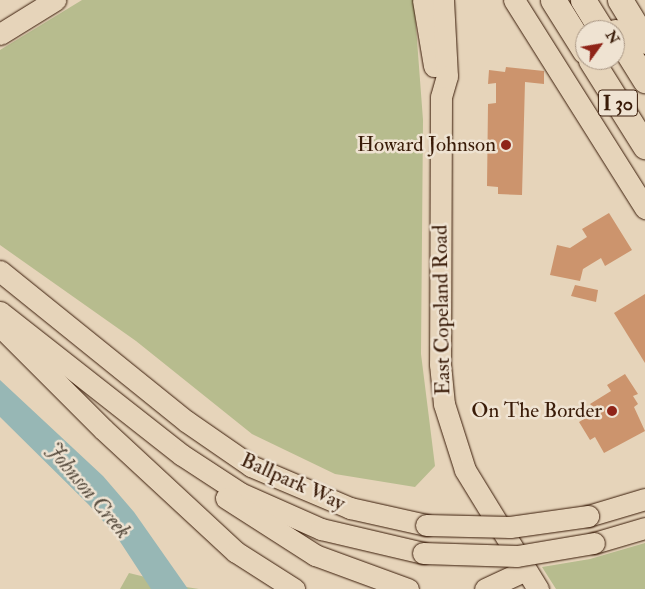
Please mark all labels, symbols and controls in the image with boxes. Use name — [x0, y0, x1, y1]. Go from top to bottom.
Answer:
north arrow — [575, 20, 625, 70]
text: N — [602, 27, 623, 47]
road number: I 30 — [597, 86, 639, 120]
place label: Howard Johnson — [357, 132, 496, 158]
marker: Howard Johnson — [500, 139, 512, 151]
street label: East Copeland Road — [428, 225, 456, 395]
place label: On The Border — [471, 398, 602, 424]
marker: On The Border — [606, 405, 618, 417]
water label: Johnson Creek — [40, 438, 136, 544]
street label: Ballpark Way — [237, 448, 349, 516]

